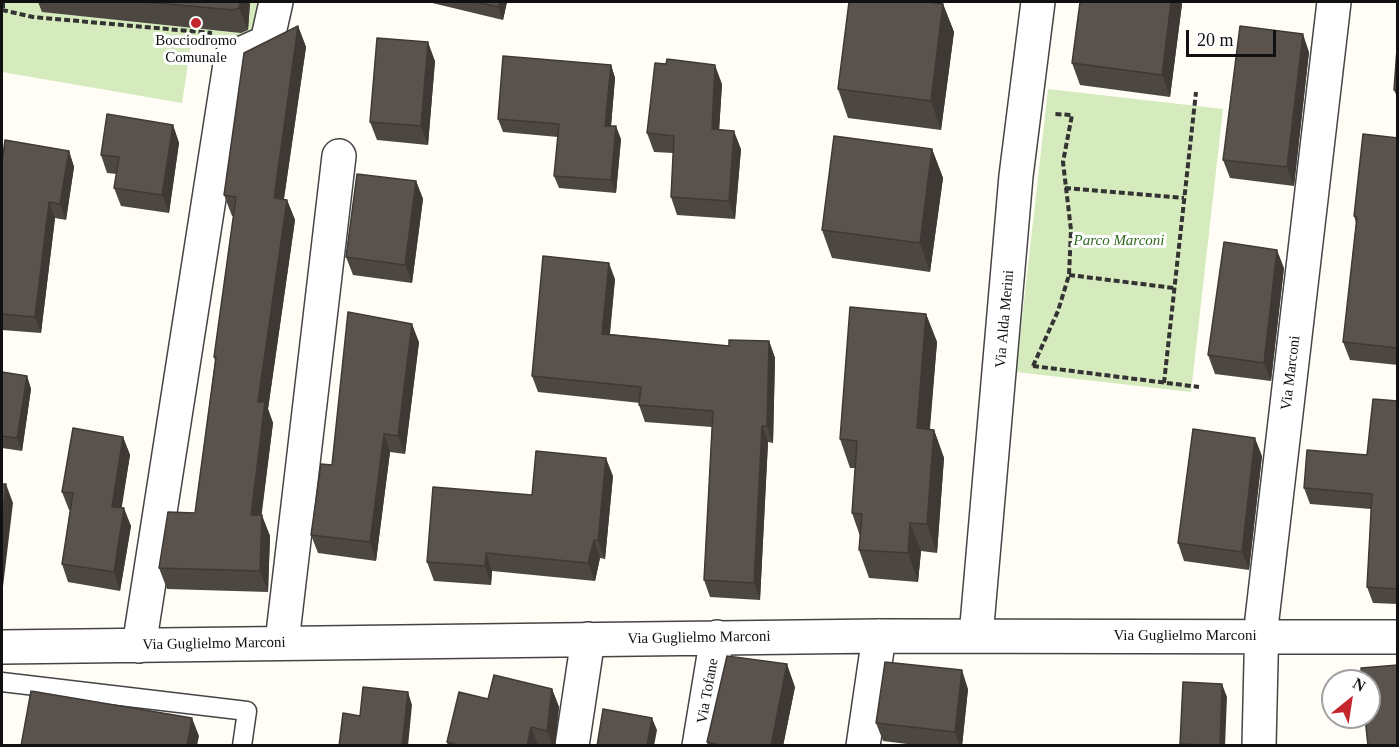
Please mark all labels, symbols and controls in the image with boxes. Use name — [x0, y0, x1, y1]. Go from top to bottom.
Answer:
marker: Bocciodromo Comunale — [189, 16, 203, 30]
scale bar — [1189, 18, 1279, 56]
text: 20 m — [1197, 30, 1234, 50]
place label: Bocciodromo Comunale — [155, 32, 237, 67]
park label: Parco Marconi — [1074, 232, 1164, 250]
street label: Via Alda Merini — [992, 269, 1018, 369]
street label: Via Marconi — [1277, 335, 1305, 411]
street label: Via Guglielmo Marconi — [1113, 627, 1257, 645]
street label: Via Guglielmo Marconi — [627, 628, 771, 648]
street label: Via Guglielmo Marconi — [142, 634, 286, 654]
street label: Via Tofane — [693, 657, 723, 725]
north arrow — [1321, 669, 1381, 729]
text: N — [1350, 674, 1369, 695]

